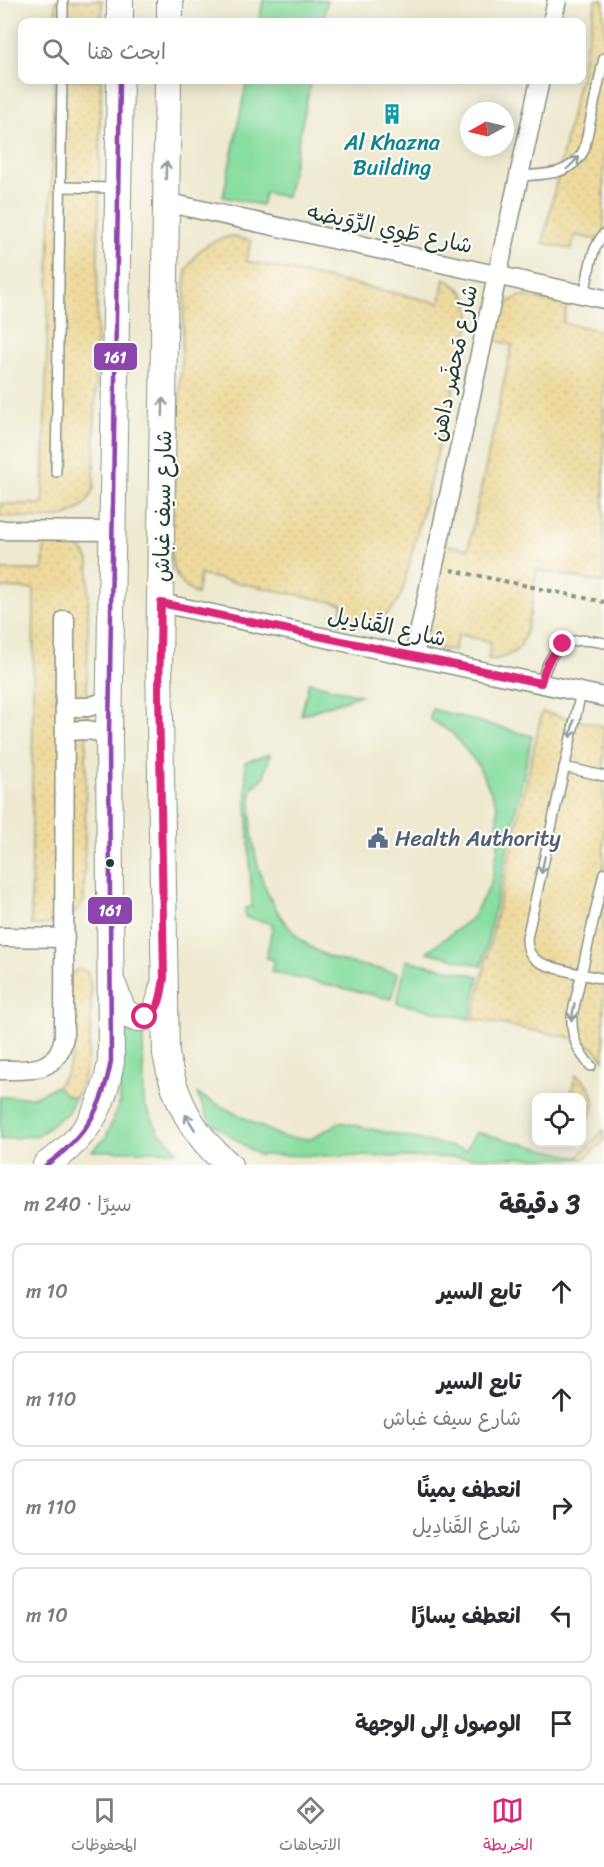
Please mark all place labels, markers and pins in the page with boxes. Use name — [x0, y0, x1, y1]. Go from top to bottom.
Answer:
building icon: Al Khazna Building — [380, 102, 404, 126]
place label: Al Khazna Building — [343, 123, 441, 187]
place label: Health Authority — [395, 819, 561, 858]
public building icon: Health Authority — [366, 826, 390, 850]
unlabelled marker — [104, 857, 116, 869]

